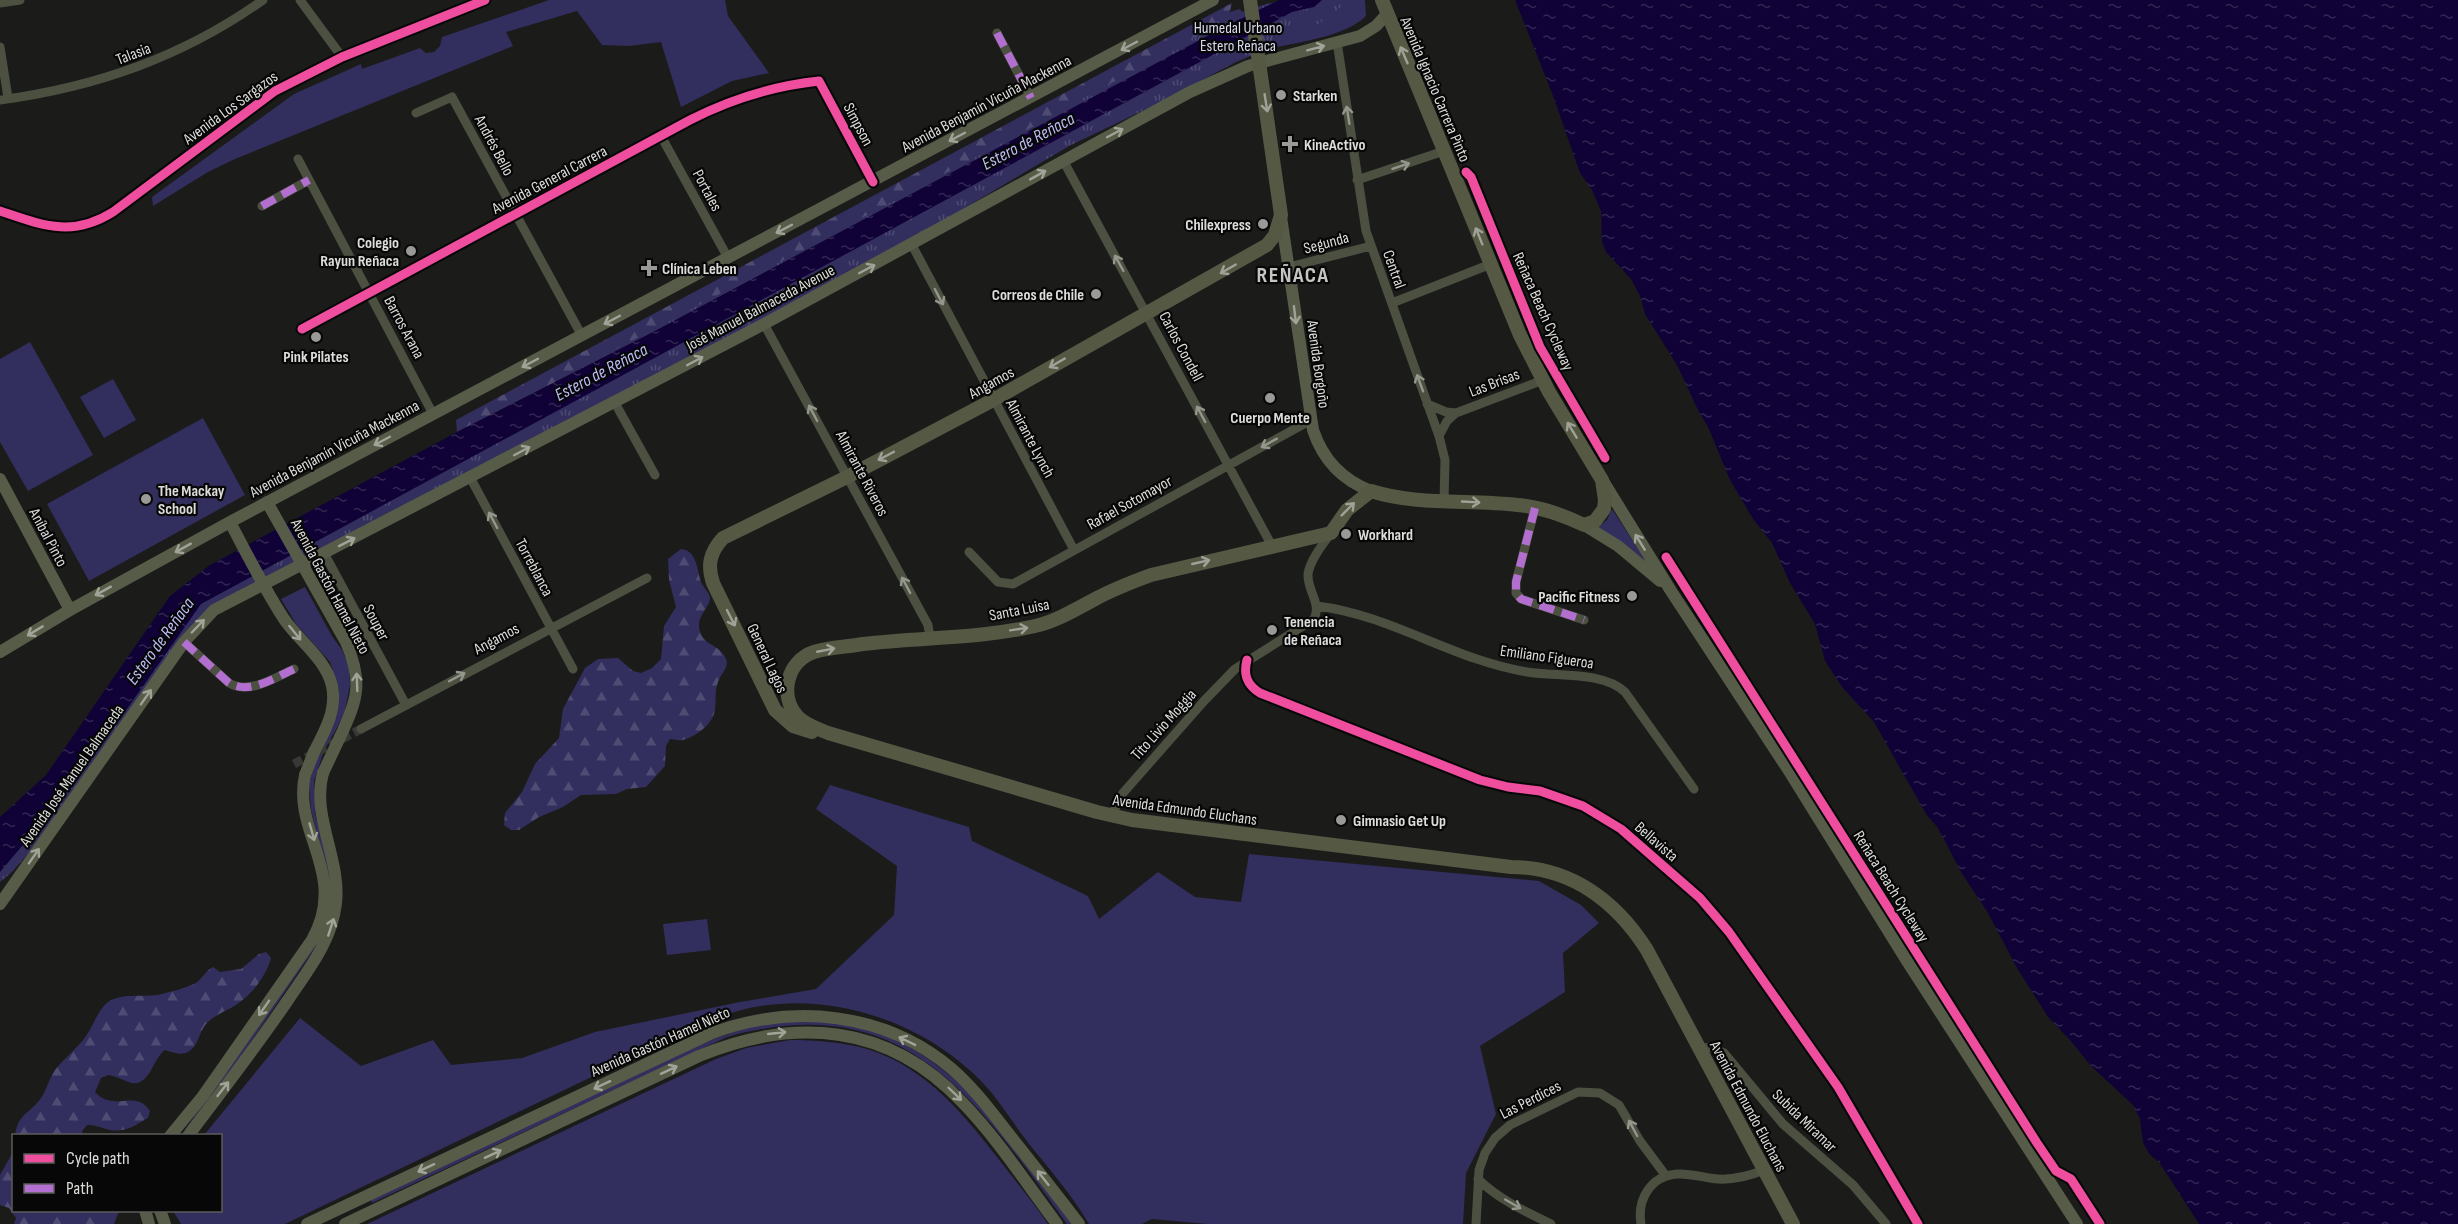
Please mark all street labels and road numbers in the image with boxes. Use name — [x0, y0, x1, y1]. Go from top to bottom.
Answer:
street label: Avenida Ignacio Carrera Pinto — [1395, 13, 1474, 165]
street label: Talasia — [114, 39, 154, 70]
street label: Avenida Benjamín Vicuña Mackenna — [898, 51, 1075, 158]
street label: Avenida Los Sargazos — [179, 67, 282, 150]
street label: Simpson — [839, 100, 877, 149]
street label: Andrés Bello — [469, 111, 518, 179]
street label: Avenida General Carrera — [488, 142, 611, 219]
street label: Portales — [688, 167, 726, 215]
street label: Segunda — [1302, 228, 1351, 259]
street label: Central — [1378, 248, 1409, 291]
street label: Reñaca Beach Cycleway — [1508, 249, 1577, 374]
street label: José Manuel Balmaceda Avenue — [682, 261, 838, 356]
street label: Barros Arana — [379, 293, 428, 362]
street label: Carlos Condell — [1154, 309, 1207, 385]
street label: Avenida Borgoño — [1302, 318, 1333, 409]
street label: Angamos — [965, 363, 1018, 404]
street label: Las Brisas — [1467, 365, 1523, 402]
street label: Almirante Lynch — [1001, 395, 1058, 481]
street label: Avenida Benjamín Vicuña Mackenna — [246, 396, 423, 503]
street label: Almirante Riveros — [831, 427, 892, 520]
street label: Rafael Sotomayor — [1084, 472, 1176, 535]
street label: Aníbal Pinto — [24, 504, 71, 570]
street label: Avenida Gastón Hamel Nieto — [286, 515, 373, 658]
street label: Torreblanca — [511, 536, 557, 600]
street label: Santa Luisa — [988, 595, 1051, 626]
street label: Souper — [358, 602, 393, 644]
street label: Angamos — [470, 619, 523, 660]
street label: General Lagos — [742, 621, 791, 697]
street label: Emiliano Figueroa — [1499, 642, 1595, 673]
street label: Tito Livio Moggia — [1127, 686, 1201, 764]
street label: Avenida José Manuel Balmaceda — [16, 701, 128, 851]
street label: Avenida Edmundo Eluchans — [1110, 791, 1258, 830]
street label: Bellavista — [1630, 818, 1682, 866]
street label: Reñaca Beach Cycleway — [1849, 828, 1933, 946]
street label: Avenida Gastón Hamel Nieto — [587, 1003, 733, 1082]
street label: Avenida Edmundo Eluchans — [1705, 1037, 1790, 1176]
street label: Las Perdices — [1497, 1077, 1565, 1124]
street label: Subida Miramar — [1768, 1086, 1841, 1157]

